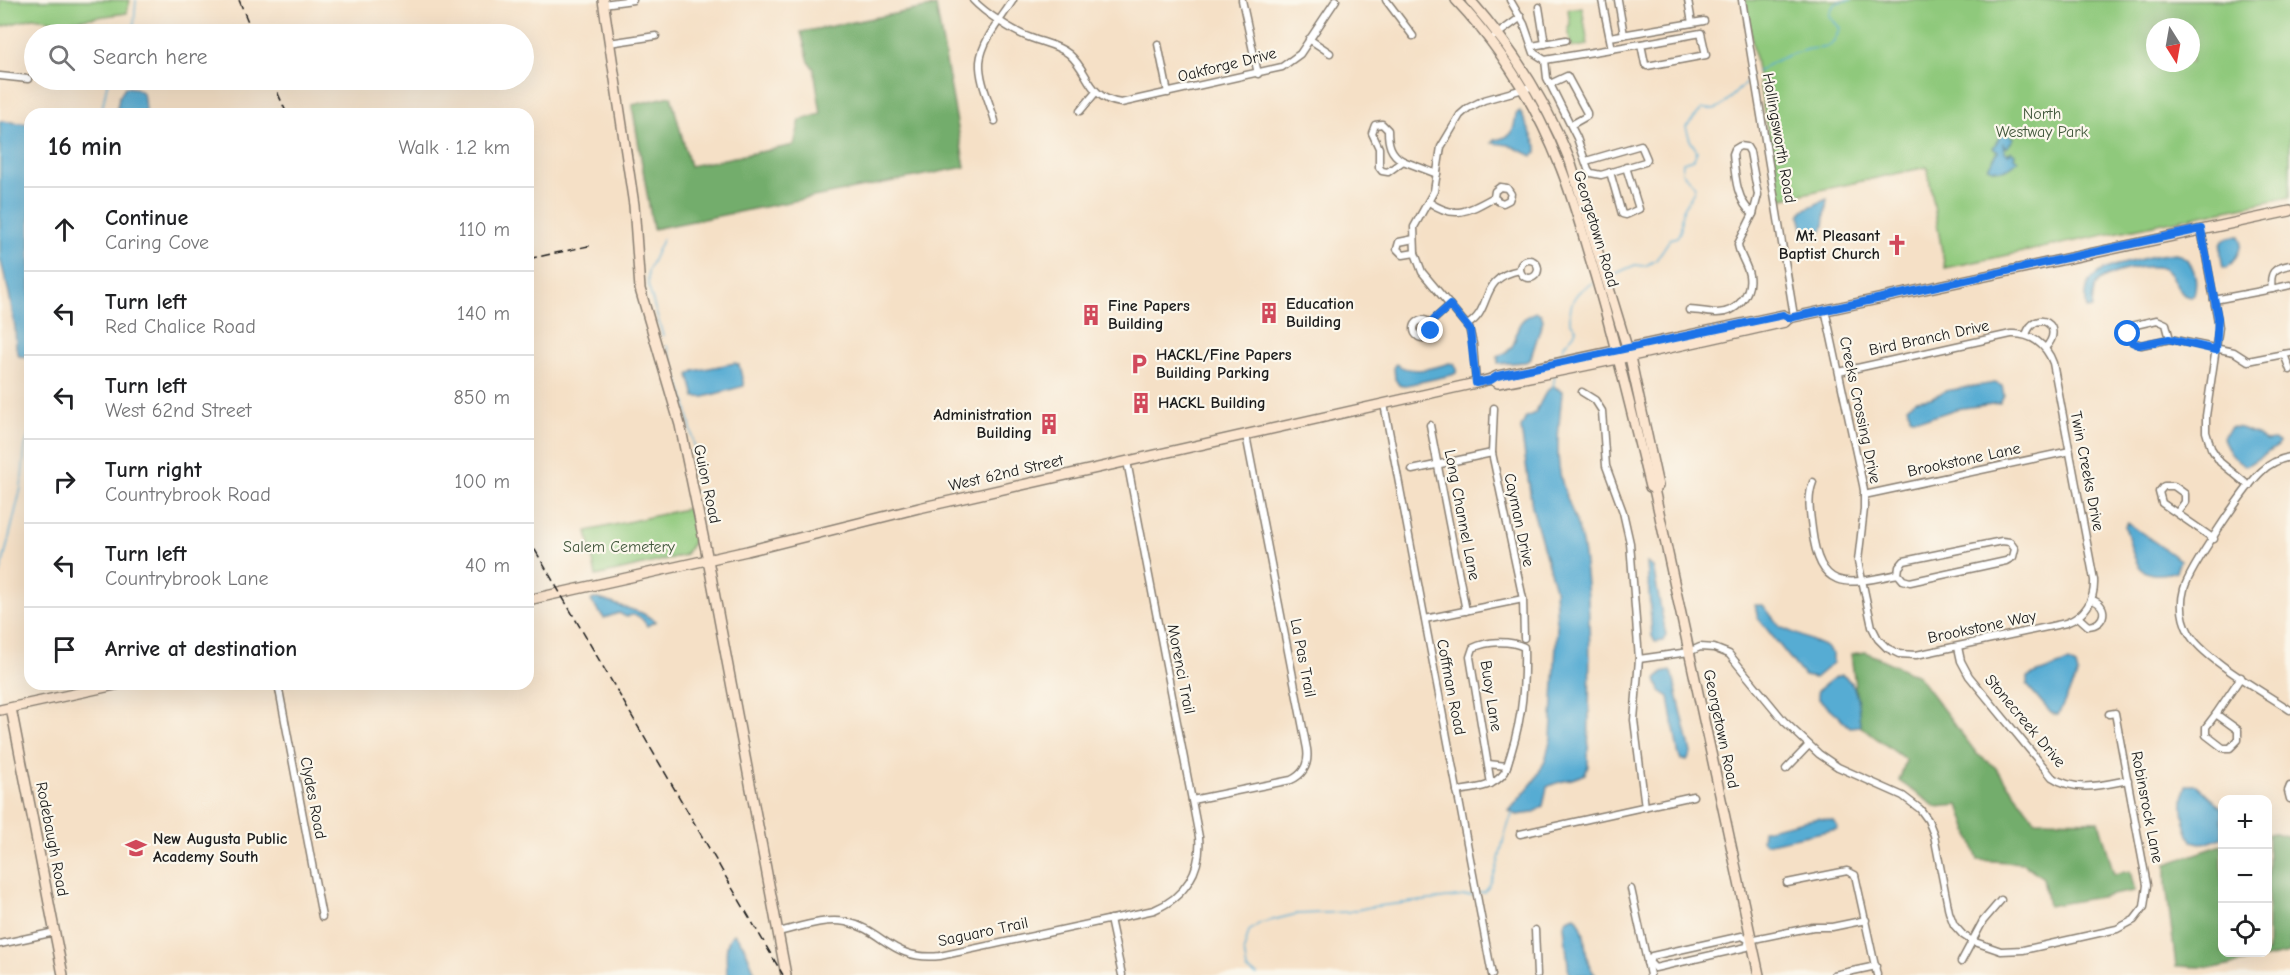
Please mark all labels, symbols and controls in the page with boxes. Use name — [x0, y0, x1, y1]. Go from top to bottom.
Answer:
north arrow — [2146, 18, 2200, 72]
search box — [24, 24, 534, 90]
icon: search — [45, 41, 78, 74]
text: Search here — [93, 44, 208, 70]
street label: Oakforge Drive — [1176, 44, 1278, 86]
street label: Hollingsworth Road — [1759, 72, 1799, 204]
park label: North Westway Park — [1996, 105, 2089, 141]
text: 16 min — [48, 132, 122, 162]
text: Walk · 1.2 km — [398, 136, 510, 159]
street label: Georgetown Road — [1570, 168, 1622, 290]
text: Continue — [105, 205, 188, 231]
icon: ahead — [48, 213, 81, 246]
text: 110 m — [459, 218, 510, 241]
place label: Mt. Pleasant Baptist Church — [1779, 227, 1881, 263]
text: Caring Cove — [105, 231, 209, 254]
church icon: Mt. Pleasant Baptist Church — [1885, 233, 1909, 257]
text: Turn left — [105, 289, 187, 315]
place label: Education Building — [1286, 295, 1354, 331]
icon: left — [48, 297, 81, 330]
place label: Fine Papers Building — [1108, 297, 1190, 333]
building icon: Education Building — [1257, 301, 1281, 325]
text: 140 m — [457, 302, 510, 325]
building icon: Fine Papers Building — [1079, 303, 1103, 327]
text: Red Chalice Road — [105, 315, 256, 338]
street label: Bird Branch Drive — [1867, 316, 1991, 360]
route end — [1417, 317, 1443, 343]
route start — [2114, 320, 2140, 346]
street label: Creeks Crossing Drive — [1836, 335, 1884, 485]
place label: HACKL/Fine Papers Building Parking — [1156, 346, 1292, 382]
parking icon: HACKL/Fine Papers Building Parking — [1127, 352, 1151, 376]
text: Turn left — [105, 373, 187, 399]
icon: left — [48, 381, 81, 414]
text: 850 m — [453, 386, 510, 409]
building icon: HACKL Building — [1129, 391, 1153, 415]
place label: HACKL Building — [1158, 394, 1266, 412]
text: West 62nd Street — [105, 399, 251, 422]
place label: Administration Building — [933, 406, 1032, 442]
street label: Twin Creeks Drive — [2067, 409, 2107, 533]
building icon: Administration Building — [1037, 412, 1061, 436]
street label: Brookstone Lane — [1906, 439, 2022, 481]
street label: Guion Road — [690, 443, 724, 525]
street label: Long Channel Lane — [1440, 448, 1484, 582]
street label: West 62nd Street — [947, 451, 1066, 495]
text: Turn right — [105, 457, 202, 483]
icon: right — [48, 465, 81, 498]
text: 100 m — [455, 470, 510, 493]
street label: Cayman Drive — [1500, 471, 1538, 569]
text: Countrybrook Road — [105, 483, 271, 506]
park label: Salem Cemetery — [563, 538, 676, 556]
text: Turn left — [105, 541, 187, 567]
icon: left — [48, 549, 81, 582]
text: 40 m — [465, 554, 510, 577]
text: Countrybrook Lane — [105, 567, 269, 590]
street label: Brookstone Way — [1926, 607, 2039, 647]
street label: La Pas Trail — [1287, 617, 1319, 699]
street label: Morenci Trail — [1163, 622, 1199, 716]
icon: arrive — [48, 633, 81, 666]
text: Arrive at destination — [105, 636, 297, 662]
street label: Coffman Road — [1433, 637, 1469, 737]
street label: Buoy Lane — [1476, 659, 1506, 733]
street label: Georgetown Road — [1700, 668, 1742, 790]
street label: Stonecreek Drive — [1981, 671, 2069, 771]
street label: Robinsrock Lane — [2127, 749, 2167, 865]
street label: Clydes Road — [296, 755, 330, 841]
street label: Rodebaugh Road — [32, 780, 72, 898]
map controls — [2218, 795, 2272, 957]
button: + — [2218, 795, 2272, 849]
place label: New Augusta Public Academy South — [153, 830, 288, 866]
school or university icon: New Augusta Public Academy South — [124, 836, 148, 860]
button: − — [2218, 849, 2272, 903]
button: locate — [2218, 903, 2272, 957]
street label: Saguaro Trail — [936, 914, 1030, 950]

